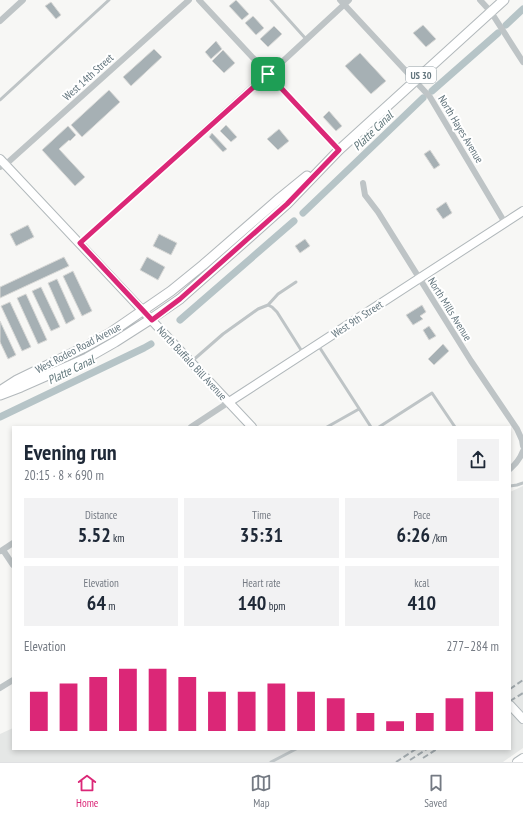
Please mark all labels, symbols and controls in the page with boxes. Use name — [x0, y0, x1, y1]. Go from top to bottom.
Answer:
street label: West 14th Street — [60, 51, 116, 103]
pin — [251, 57, 285, 91]
icon: arrive — [257, 63, 279, 85]
road number: US 30 — [406, 67, 436, 83]
street label: North Hayes Avenue — [435, 93, 487, 166]
water label: Platte Canal — [349, 107, 397, 153]
street label: North Mills Avenue — [425, 275, 475, 344]
street label: West 9th Street — [329, 297, 385, 341]
street label: West Rodeo Road Avenue — [33, 319, 124, 377]
street label: North Buffalo Bill Avenue — [154, 323, 230, 403]
water label: Platte Canal — [45, 351, 98, 387]
text: Evening run — [24, 438, 117, 466]
button: share — [457, 439, 499, 481]
text: 20:15 · 8 × 690 m — [24, 467, 104, 484]
text: Distance — [85, 508, 117, 522]
text: Time — [252, 508, 271, 522]
text: Pace — [413, 508, 430, 522]
text: 5.52 — [78, 522, 111, 548]
text: 35:31 — [240, 522, 283, 548]
text: 6:26 — [396, 522, 430, 548]
text: km — [111, 531, 125, 545]
text: /km — [430, 531, 447, 545]
text: Elevation — [84, 576, 119, 590]
text: Heart rate — [242, 576, 281, 590]
text: kcal — [414, 576, 429, 590]
text: 64 — [87, 590, 106, 616]
text: 140 — [238, 590, 266, 616]
text: 410 — [407, 590, 436, 616]
text: m — [106, 599, 115, 613]
text: bpm — [266, 599, 285, 613]
text: Elevation — [24, 638, 66, 655]
text: 277–284 m — [446, 638, 499, 655]
tab: Home — [76, 772, 98, 810]
tab: Map — [250, 772, 272, 810]
tab: Saved — [424, 772, 447, 810]

